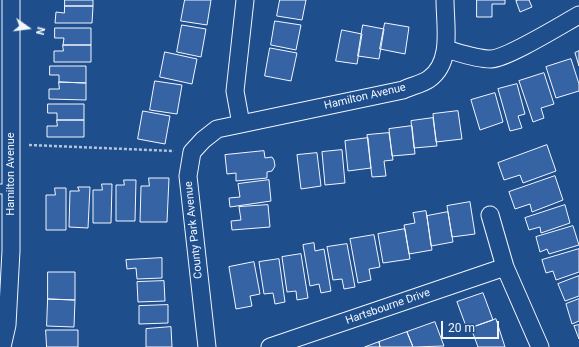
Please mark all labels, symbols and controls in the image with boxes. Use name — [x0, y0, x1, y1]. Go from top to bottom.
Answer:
north arrow — [8, 8, 48, 48]
text: N — [33, 26, 47, 36]
street label: Hamilton Avenue — [323, 81, 407, 113]
street label: Hamilton Avenue — [4, 132, 18, 216]
street label: County Park Avenue — [182, 181, 206, 279]
street label: Hartsbourne Drive — [344, 286, 432, 328]
scale bar — [443, 313, 501, 339]
text: 20 m — [448, 321, 475, 335]

